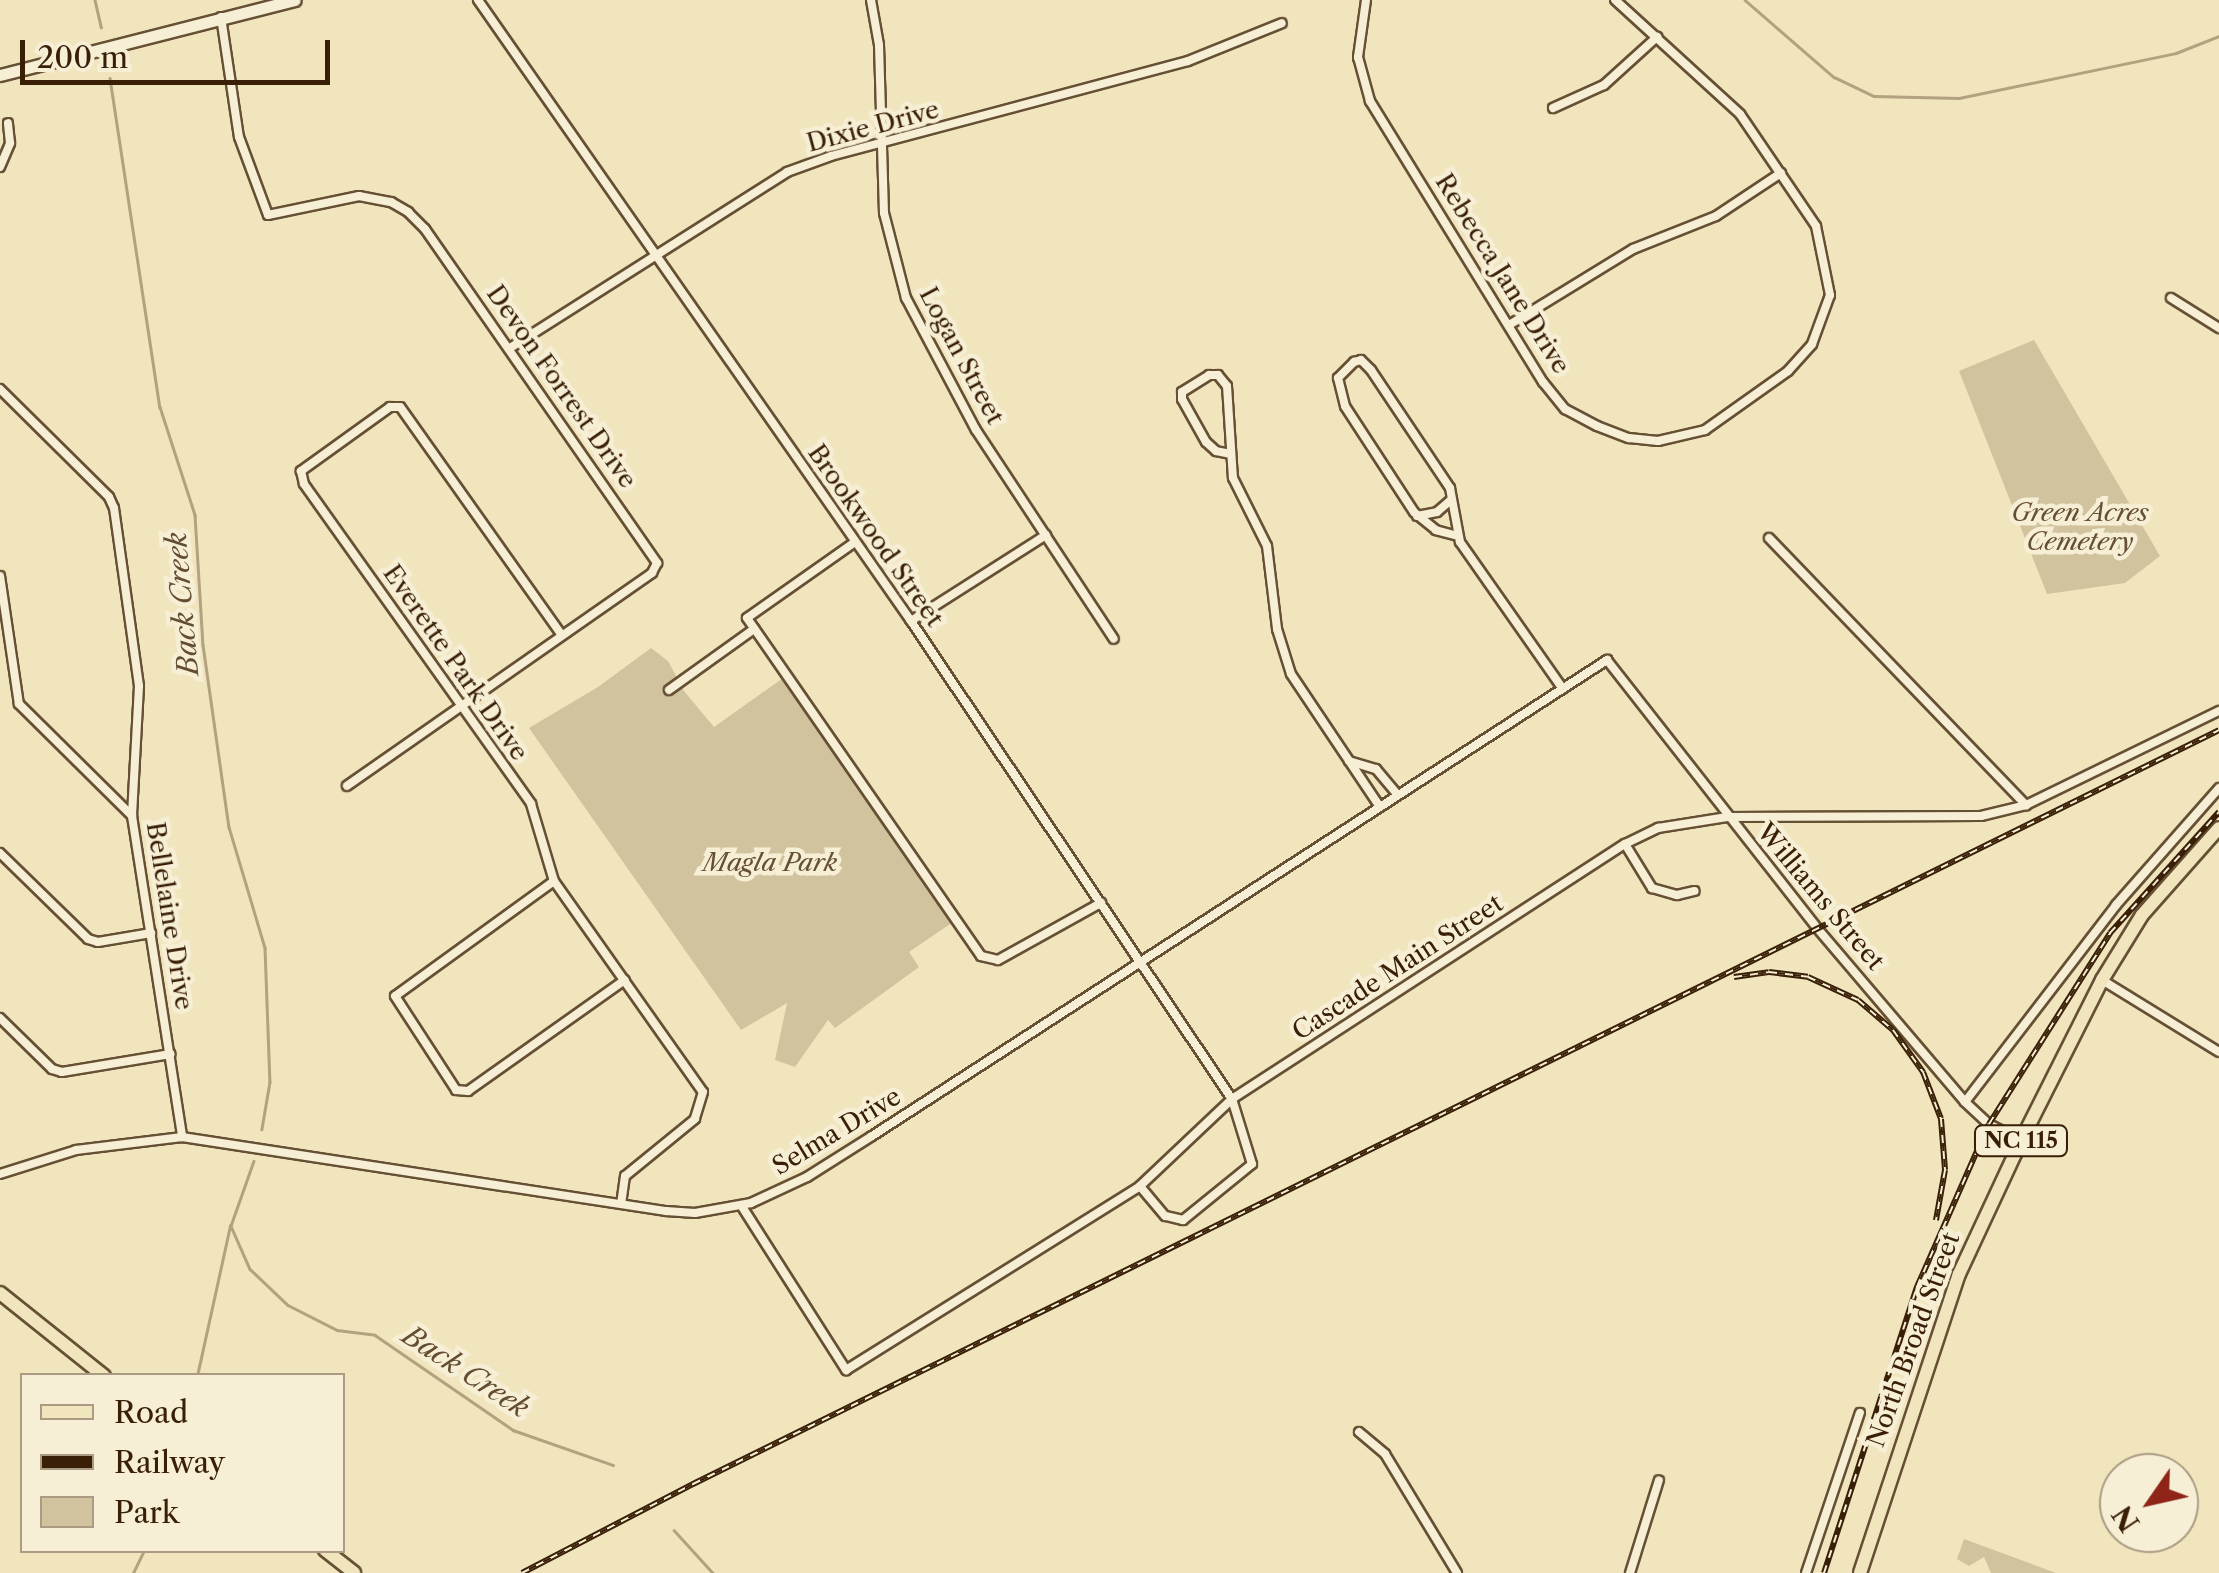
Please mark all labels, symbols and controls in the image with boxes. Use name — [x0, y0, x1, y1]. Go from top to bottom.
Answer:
scale bar — [25, 20, 335, 82]
text: 200 m — [37, 39, 128, 76]
street label: Dixie Drive — [804, 95, 942, 159]
street label: Rebecca Jane Drive — [1428, 168, 1576, 380]
street label: Devon Forrest Drive — [480, 280, 642, 494]
street label: Logan Street — [912, 282, 1010, 430]
street label: Brookwood Street — [801, 439, 949, 633]
park label: Green Acres Cemetery — [2011, 499, 2149, 558]
water label: Back Creek — [159, 531, 205, 677]
street label: Everette Park Drive — [376, 559, 534, 767]
street label: Williams Street — [1750, 818, 1890, 976]
street label: Bellelaine Drive — [139, 820, 199, 1012]
park label: Magla Park — [703, 848, 837, 878]
street label: Cascade Main Street — [1287, 889, 1509, 1047]
street label: Selma Drive — [767, 1082, 907, 1182]
road number: NC 115 — [1974, 1124, 2068, 1158]
street label: North Broad Street — [1861, 1229, 1967, 1451]
water label: Back Creek — [397, 1318, 535, 1424]
legend — [20, 1373, 345, 1553]
text: Road — [114, 1394, 188, 1431]
text: Railway — [114, 1444, 225, 1481]
north arrow — [2099, 1453, 2199, 1553]
text: Park — [114, 1494, 179, 1531]
text: N — [2105, 1499, 2147, 1538]

